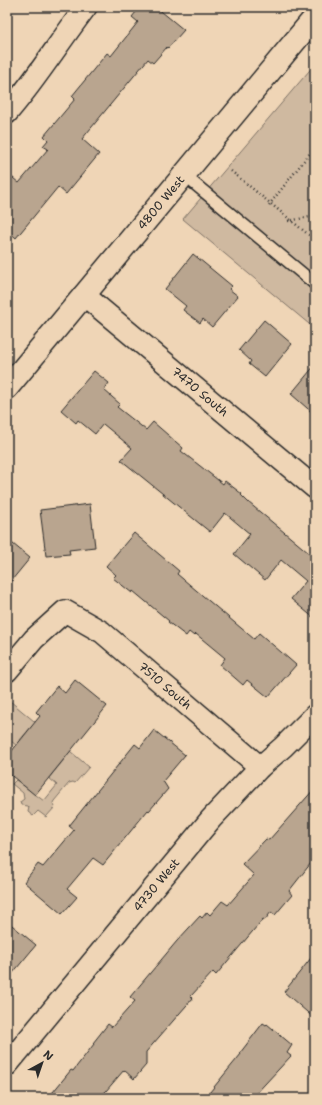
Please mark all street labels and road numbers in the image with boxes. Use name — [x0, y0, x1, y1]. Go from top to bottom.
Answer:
street label: 4800 West — [134, 172, 188, 233]
street label: 7470 South — [168, 363, 232, 420]
street label: 7510 South — [135, 659, 195, 713]
street label: 4730 West — [130, 855, 183, 915]

